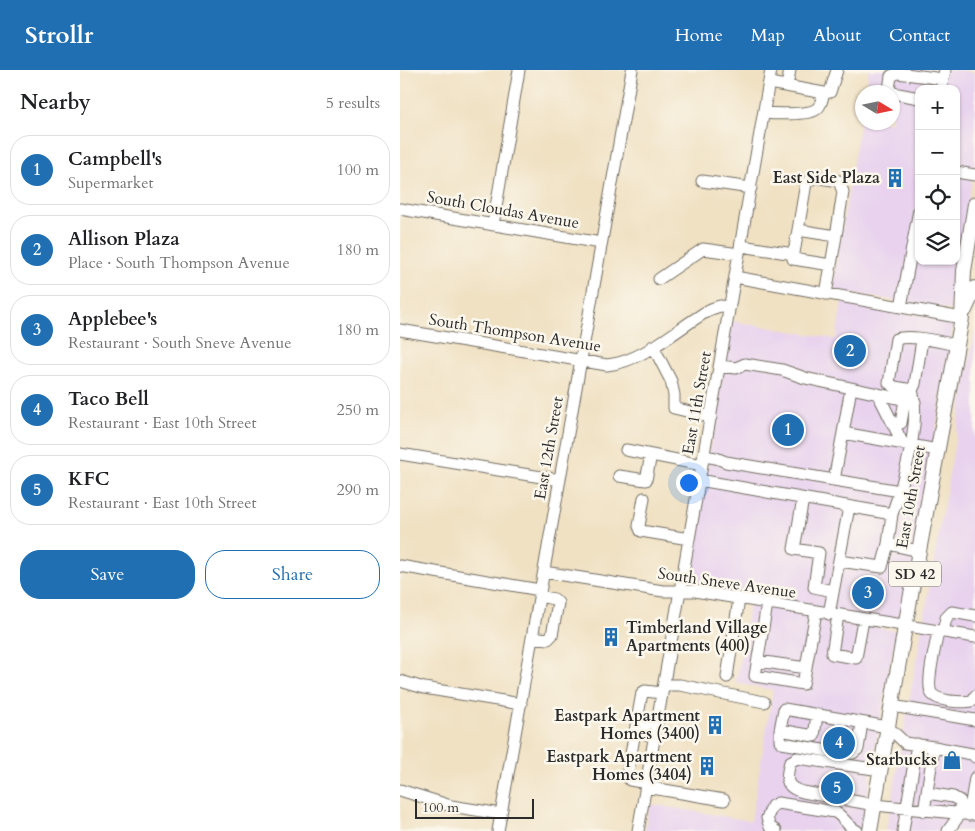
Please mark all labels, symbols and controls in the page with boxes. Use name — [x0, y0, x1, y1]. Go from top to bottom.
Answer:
text: Strollr — [25, 19, 93, 52]
text: Home — [675, 23, 723, 48]
text: Map — [751, 23, 785, 48]
text: About — [813, 23, 861, 48]
text: Contact — [889, 23, 950, 48]
north arrow — [855, 85, 900, 130]
map controls — [915, 85, 960, 265]
button: + — [915, 85, 960, 130]
text: Nearby — [20, 88, 91, 117]
text: 5 results — [326, 92, 380, 114]
button: − — [915, 130, 960, 175]
text: Campbell's — [68, 146, 162, 172]
text: 1 — [33, 159, 41, 181]
text: 100 m — [337, 159, 379, 181]
place label: East Side Plaza — [773, 167, 880, 189]
building icon: East Side Plaza — [884, 167, 906, 189]
text: Supermarket — [68, 172, 154, 194]
button: locate — [915, 175, 960, 220]
street label: South Cloudas Avenue — [425, 186, 581, 234]
button: layers — [915, 220, 960, 265]
text: Allison Plaza — [68, 226, 180, 252]
text: 2 — [33, 239, 41, 261]
text: 180 m — [337, 239, 379, 261]
text: Place · South Thompson Avenue — [68, 252, 290, 274]
text: Applebee's — [68, 306, 157, 332]
street label: South Thompson Avenue — [427, 309, 603, 357]
text: 3 — [33, 319, 41, 341]
text: 180 m — [337, 319, 379, 341]
text: Restaurant · South Sneve Avenue — [68, 332, 292, 354]
pin: 2 — [834, 332, 866, 370]
street label: East 11th Street — [677, 350, 717, 456]
text: Taco Bell — [68, 386, 149, 412]
street label: East 12th Street — [529, 395, 569, 501]
text: 4 — [33, 399, 41, 421]
text: 250 m — [337, 399, 379, 421]
pin: 1 — [772, 411, 804, 449]
text: Restaurant · East 10th Street — [68, 412, 257, 434]
street label: East 10th Street — [891, 444, 931, 550]
text: KFC — [68, 466, 109, 492]
your location — [676, 470, 702, 496]
text: 5 — [33, 479, 41, 501]
text: 290 m — [337, 479, 379, 501]
text: Restaurant · East 10th Street — [68, 492, 257, 514]
button: Save — [20, 550, 195, 599]
button: Share — [205, 550, 380, 599]
street label: South Sneve Avenue — [656, 562, 798, 604]
road number: SD 42 — [889, 562, 941, 586]
pin: 3 — [852, 574, 884, 612]
place label: Timberland Village Apartments (400) — [626, 617, 768, 657]
building icon: Timberland Village Apartments (400) — [600, 626, 622, 648]
place label: Eastpark Apartment Homes (3400) — [554, 705, 700, 745]
building icon: Eastpark Apartment Homes (3400) — [704, 714, 726, 736]
pin: 4 — [823, 724, 855, 762]
place label: Eastpark Apartment Homes (3404) — [546, 746, 692, 786]
place label: Starbucks — [866, 749, 937, 771]
shop icon: Starbucks — [941, 749, 963, 771]
building icon: Eastpark Apartment Homes (3404) — [696, 755, 718, 777]
pin: 5 — [821, 769, 853, 807]
scale bar — [415, 796, 534, 819]
text: 100 m — [422, 798, 459, 817]

